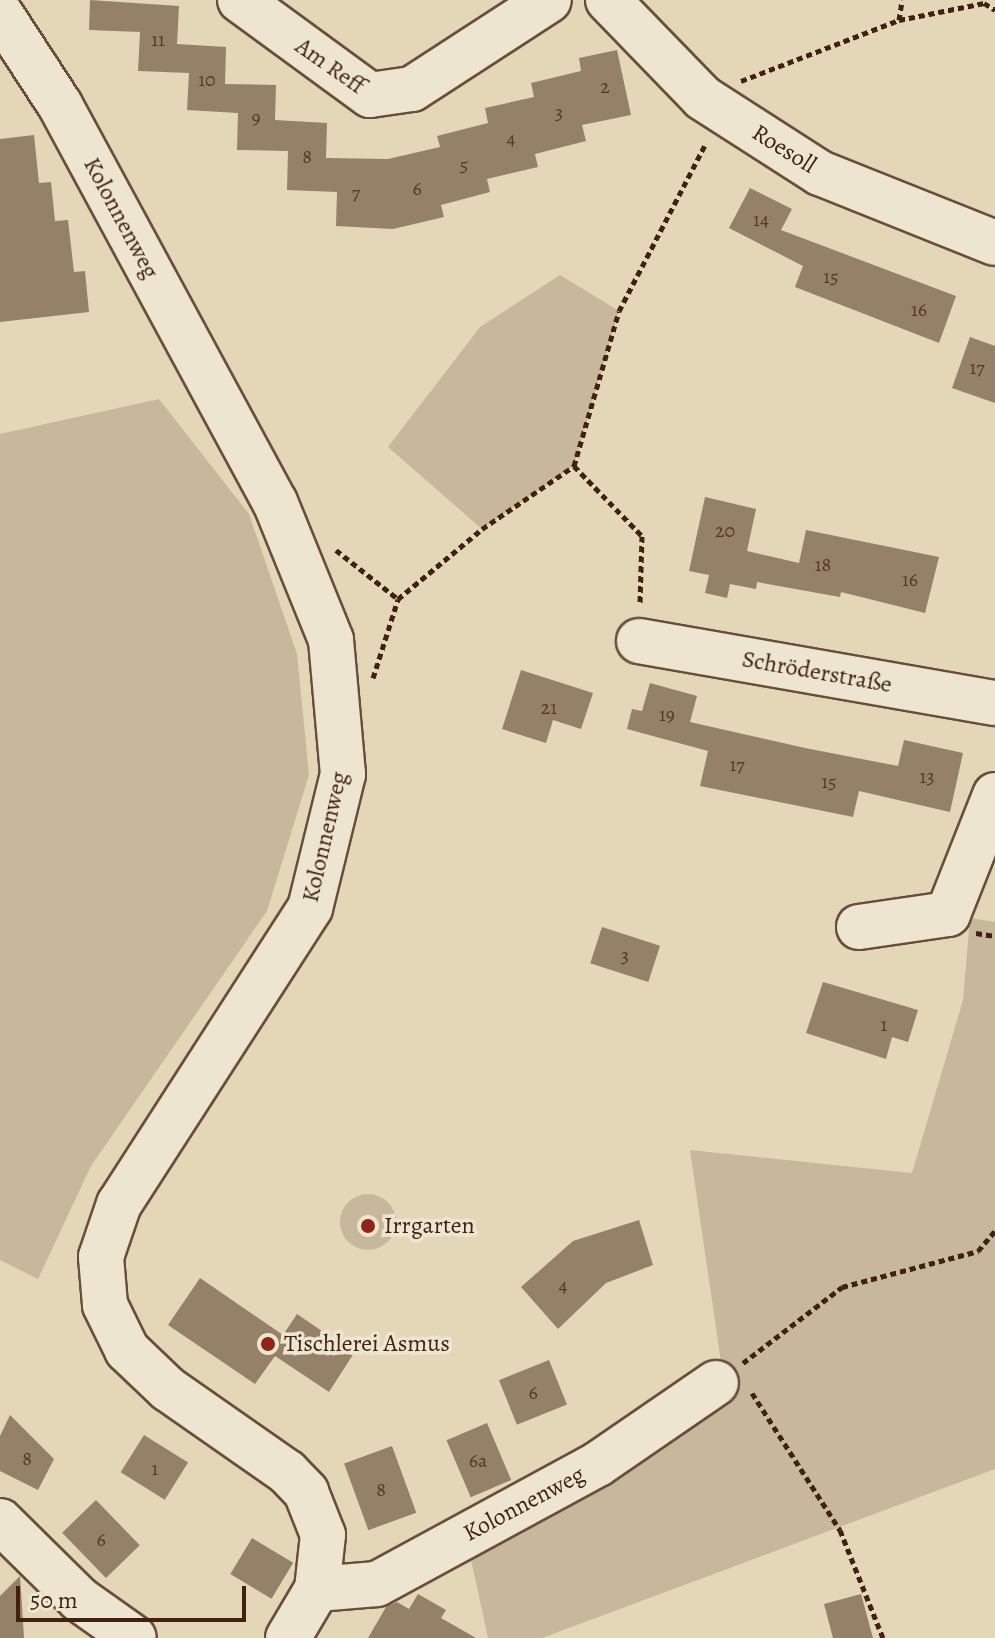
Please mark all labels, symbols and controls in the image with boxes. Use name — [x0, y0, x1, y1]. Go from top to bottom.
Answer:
house number: 11 — [151, 27, 165, 51]
street label: Am Reff — [290, 32, 370, 100]
house number: 10 — [198, 67, 216, 91]
house number: 2 — [600, 74, 610, 98]
house number: 3 — [555, 100, 563, 124]
house number: 9 — [251, 105, 261, 129]
street label: Roesoll — [747, 118, 821, 180]
house number: 4 — [506, 126, 516, 150]
house number: 8 — [302, 144, 312, 168]
house number: 5 — [460, 152, 468, 176]
street label: Kolonnenweg — [77, 153, 165, 283]
house number: 6 — [412, 176, 422, 200]
house number: 7 — [352, 180, 360, 204]
house number: 14 — [753, 207, 769, 231]
house number: 15 — [823, 264, 839, 288]
house number: 16 — [911, 297, 927, 321]
house number: 17 — [969, 355, 985, 379]
house number: 20 — [715, 518, 735, 542]
house number: 18 — [815, 552, 831, 576]
house number: 16 — [902, 567, 918, 591]
street label: Schröderstraße — [740, 645, 894, 699]
house number: 21 — [541, 695, 557, 719]
house number: 19 — [659, 702, 675, 726]
house number: 17 — [729, 752, 745, 776]
house number: 13 — [919, 764, 935, 788]
street label: Kolonnenweg — [296, 769, 354, 905]
house number: 15 — [821, 769, 837, 793]
house number: 3 — [621, 943, 629, 967]
house number: 1 — [881, 1012, 887, 1036]
place label: Irrgarten — [384, 1212, 475, 1240]
marker: Irrgarten — [359, 1217, 377, 1235]
house number: 4 — [558, 1273, 568, 1297]
place label: Tischlerei Asmus — [284, 1330, 450, 1358]
marker: Tischlerei Asmus — [259, 1335, 277, 1353]
house number: 6 — [528, 1380, 538, 1404]
house number: 8 — [22, 1446, 32, 1470]
house number: 6a — [469, 1448, 487, 1472]
house number: 1 — [152, 1456, 158, 1480]
street label: Kolonnenweg — [459, 1460, 589, 1548]
house number: 8 — [376, 1477, 386, 1501]
house number: 6 — [96, 1527, 106, 1551]
scale bar — [20, 1570, 250, 1620]
text: 50 m — [30, 1584, 78, 1616]

